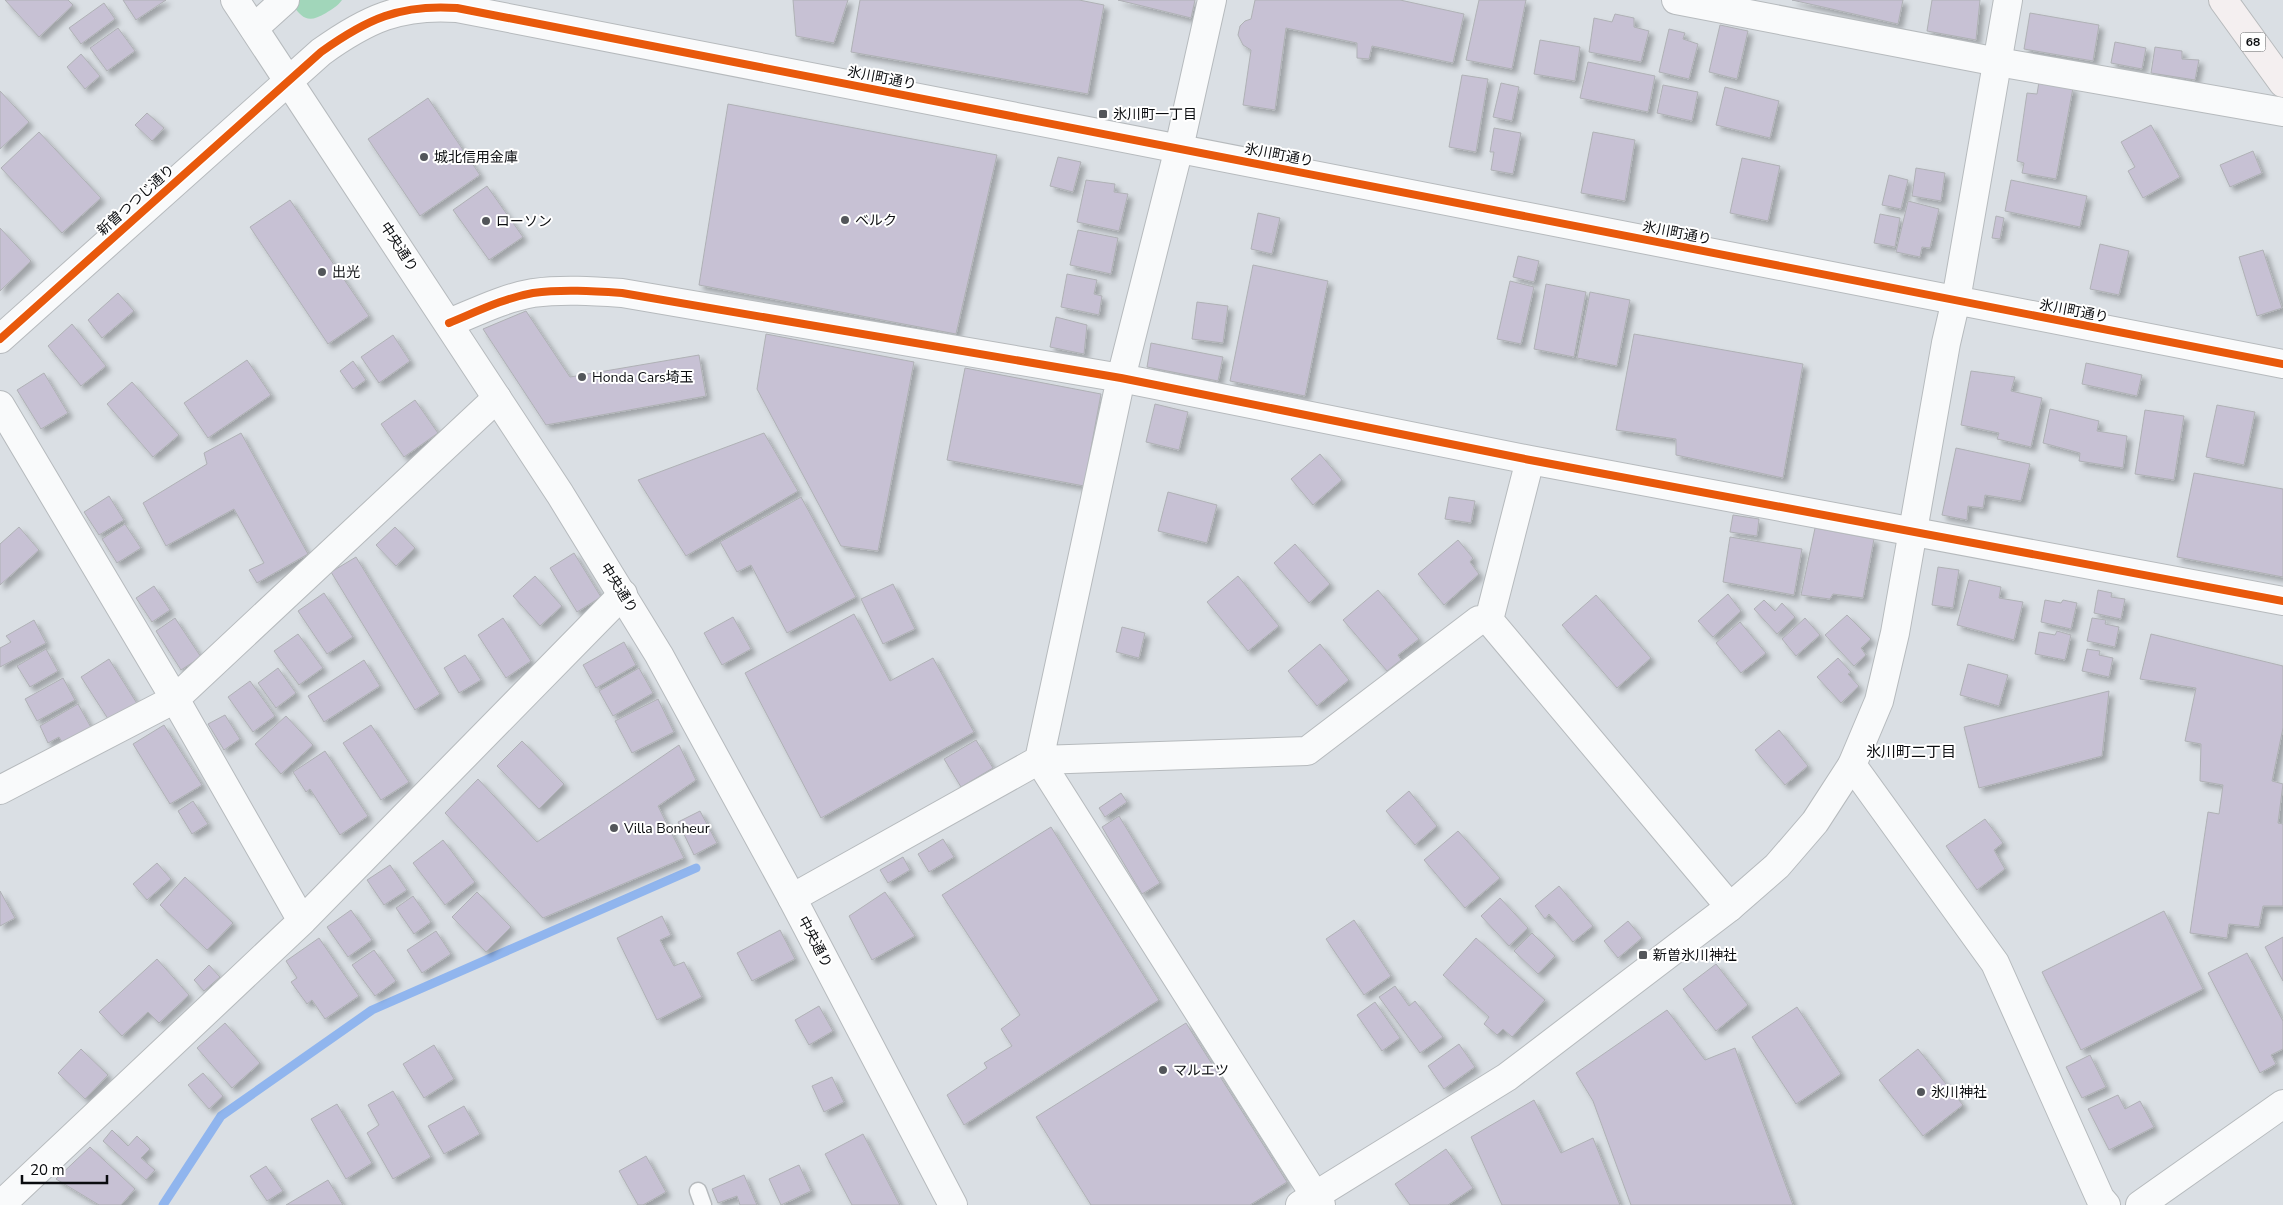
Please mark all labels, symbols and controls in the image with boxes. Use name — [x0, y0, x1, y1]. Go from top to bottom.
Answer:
road number: 68 — [2240, 32, 2266, 52]
street label: 氷川町通り — [846, 62, 918, 94]
place label: 氷川町一丁目 — [1113, 105, 1197, 124]
marker: 氷川町一丁目 — [1097, 108, 1109, 120]
street label: 氷川町通り — [1243, 139, 1315, 171]
place label: 城北信用金庫 — [434, 148, 518, 167]
marker: 城北信用金庫 — [418, 151, 430, 163]
street label: 新曽つつじ通り — [93, 160, 179, 240]
place label: ベルク — [855, 211, 897, 230]
place label: ローソン — [496, 212, 552, 231]
marker: ベルク — [839, 214, 851, 226]
marker: ローソン — [480, 215, 492, 227]
street label: 氷川町通り — [1641, 217, 1713, 249]
street label: 中央通り — [376, 218, 422, 276]
place label: 出光 — [332, 263, 360, 282]
marker: 出光 — [316, 266, 328, 278]
street label: 氷川町通り — [2038, 295, 2110, 327]
place label: Honda Cars埼玉 — [592, 368, 694, 387]
marker: Honda Cars埼玉 — [576, 371, 588, 383]
street label: 中央通り — [596, 559, 642, 617]
district label: 氷川町二丁目 — [1866, 742, 1956, 762]
place label: Villa Bonheur — [623, 819, 710, 838]
marker: Villa Bonheur — [608, 822, 620, 834]
street label: 中央通り — [793, 913, 837, 971]
place label: 新曽氷川神社 — [1653, 946, 1737, 965]
marker: 新曽氷川神社 — [1637, 949, 1649, 961]
place label: マルエツ — [1173, 1061, 1229, 1080]
marker: マルエツ — [1157, 1064, 1169, 1076]
place label: 氷川神社 — [1931, 1083, 1987, 1102]
marker: 氷川神社 — [1915, 1086, 1927, 1098]
scale bar — [22, 1152, 108, 1184]
text: 20 m — [30, 1160, 65, 1180]

